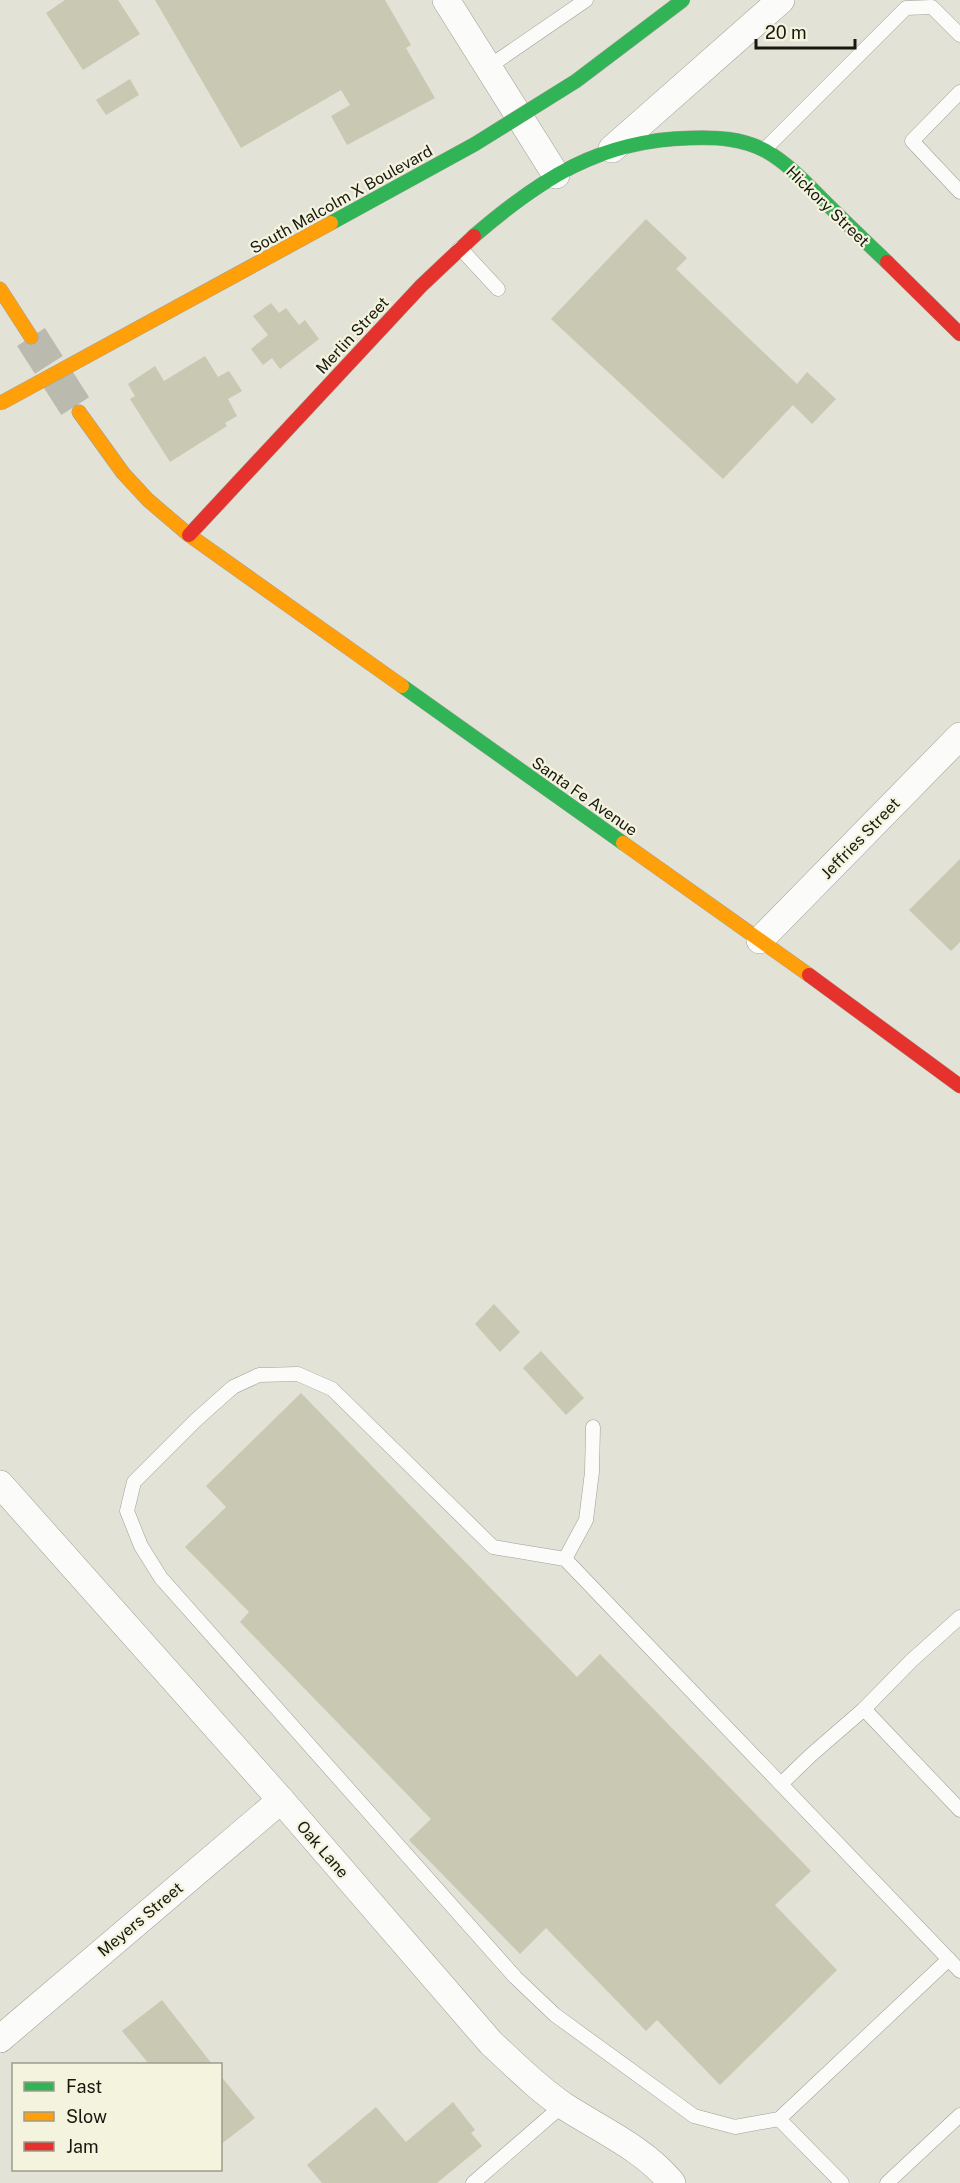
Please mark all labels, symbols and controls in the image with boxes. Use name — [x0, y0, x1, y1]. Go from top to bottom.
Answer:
scale bar — [756, 12, 855, 50]
text: 20 m — [765, 22, 807, 43]
street label: South Malcolm X Boulevard — [247, 141, 436, 258]
street label: Hickory Street — [782, 162, 873, 251]
street label: Merlin Street — [312, 293, 393, 378]
street label: Santa Fe Avenue — [528, 753, 641, 840]
street label: Jeffries Street — [817, 794, 904, 883]
street label: Oak Lane — [293, 1817, 353, 1882]
street label: Meyers Street — [94, 1878, 187, 1961]
legend — [12, 2063, 222, 2171]
text: Fast — [66, 2076, 102, 2097]
text: Slow — [66, 2106, 107, 2127]
text: Jam — [66, 2136, 99, 2157]

